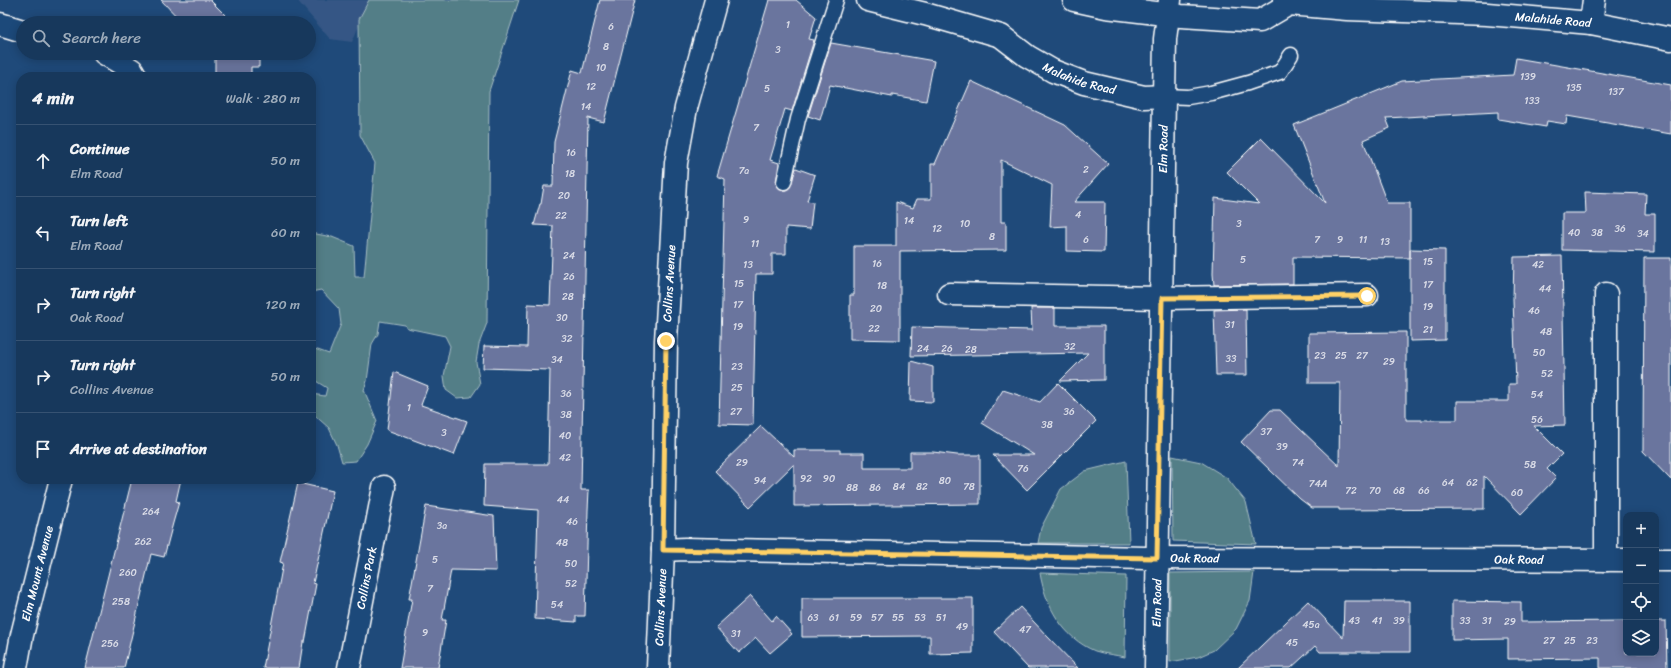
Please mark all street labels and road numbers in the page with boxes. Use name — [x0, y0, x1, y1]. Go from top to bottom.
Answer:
street label: Malahide Road — [1514, 5, 1594, 34]
street label: Malahide Road — [1038, 56, 1120, 101]
street label: Elm Road — [1152, 124, 1175, 173]
street label: Collins Avenue — [656, 244, 682, 322]
street label: Elm Mount Avenue — [15, 523, 60, 624]
street label: Collins Park — [350, 544, 383, 611]
street label: Oak Road — [1170, 547, 1220, 569]
street label: Oak Road — [1494, 548, 1544, 571]
street label: Collins Avenue — [648, 568, 673, 646]
street label: Elm Road — [1146, 578, 1168, 627]

